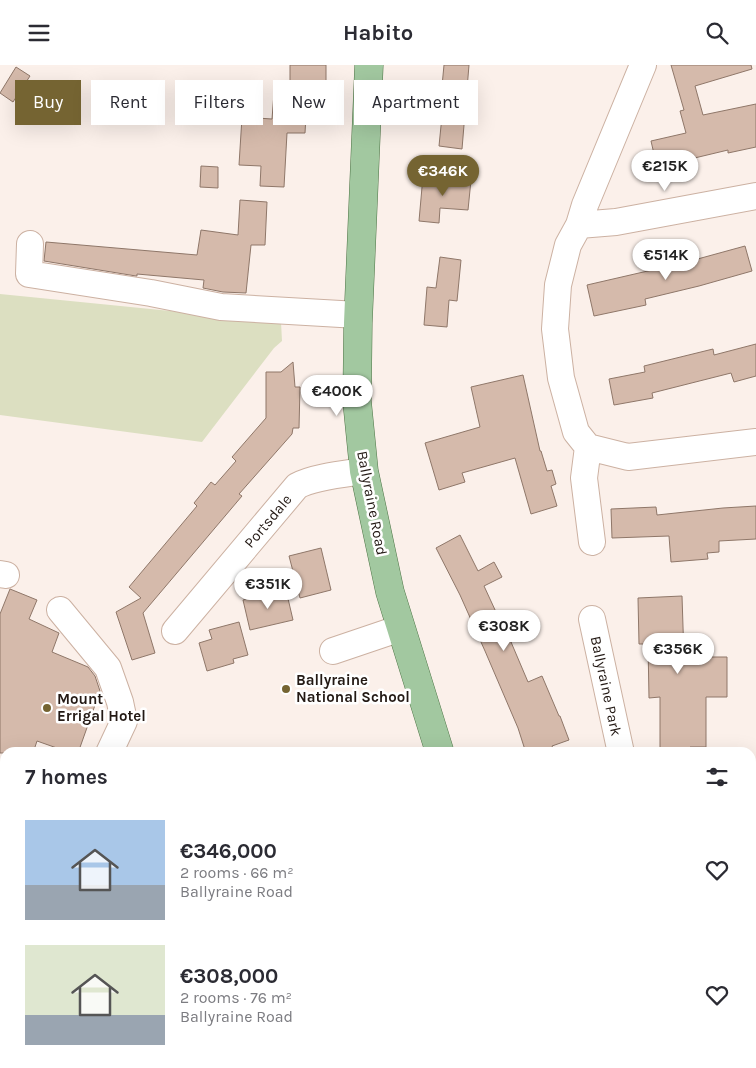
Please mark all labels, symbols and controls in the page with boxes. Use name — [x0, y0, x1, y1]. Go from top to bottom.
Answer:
icon: menu — [25, 19, 53, 47]
icon: search — [703, 19, 731, 47]
text: Habito — [343, 20, 413, 46]
chip: Buy — [15, 80, 81, 125]
chip: Rent — [91, 80, 165, 125]
chip: Filters — [175, 80, 263, 125]
chip: New — [273, 80, 344, 125]
chip: Apartment — [354, 80, 478, 125]
pin: €215K — [630, 149, 700, 192]
pin: €346K — [408, 155, 478, 197]
text: €215K — [642, 156, 688, 175]
text: €346K — [418, 161, 468, 180]
pin: €514K — [631, 239, 701, 281]
text: €514K — [643, 245, 689, 264]
pin: €400K — [302, 375, 372, 417]
text: €400K — [312, 381, 362, 400]
street label: Ballyraine Road — [353, 449, 391, 557]
street label: Portsdale — [240, 491, 296, 551]
pin: €351K — [233, 567, 303, 610]
text: €351K — [245, 574, 291, 593]
pin: €308K — [469, 609, 539, 652]
text: €308K — [478, 616, 530, 635]
pin: €356K — [643, 633, 713, 675]
street label: Ballyraine Park — [587, 634, 625, 738]
text: €356K — [653, 639, 703, 658]
place label: Ballyraine National School — [296, 671, 410, 706]
marker: Ballyraine National School — [280, 683, 292, 695]
place label: Mount Errigal Hotel — [57, 690, 146, 725]
marker: Mount Errigal Hotel — [41, 702, 53, 714]
icon: filters — [703, 763, 731, 791]
text: 7 homes — [25, 765, 108, 789]
text: €346,000 — [180, 839, 277, 863]
icon: home — [65, 840, 125, 900]
icon: heart — [703, 856, 731, 884]
text: 2 rooms · 66 m² — [180, 863, 294, 882]
text: Ballyraine Road — [180, 882, 293, 901]
text: €308,000 — [180, 964, 278, 988]
icon: home — [65, 965, 125, 1025]
icon: heart — [703, 981, 731, 1009]
text: 2 rooms · 76 m² — [180, 988, 292, 1007]
text: Ballyraine Road — [180, 1007, 293, 1026]

